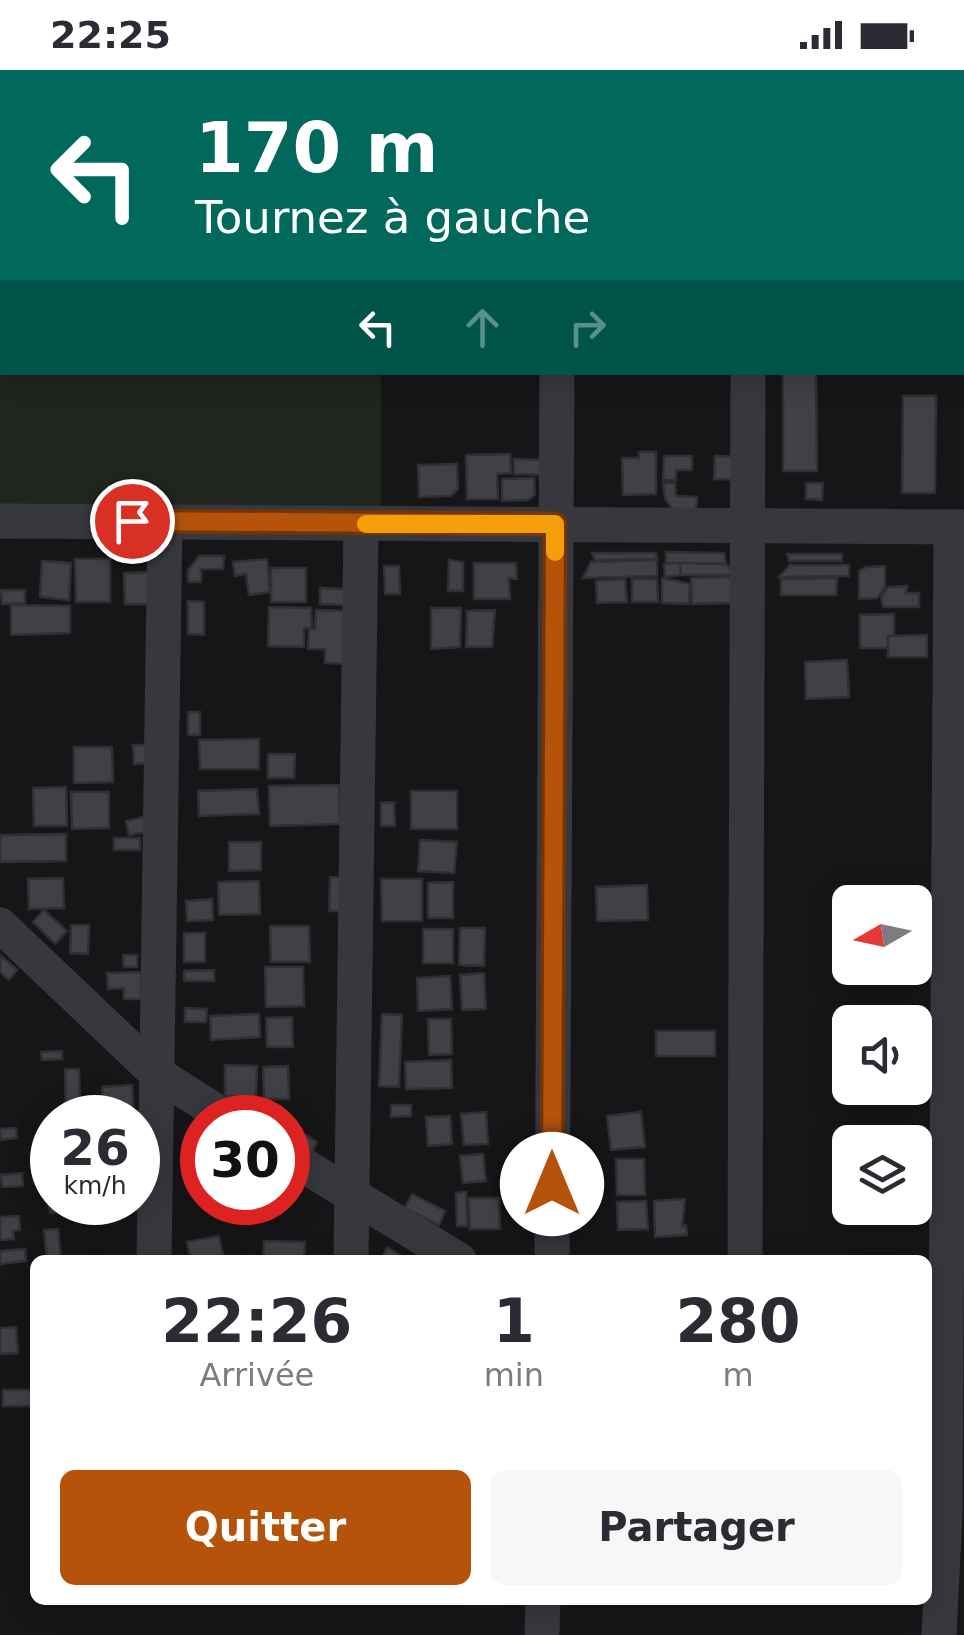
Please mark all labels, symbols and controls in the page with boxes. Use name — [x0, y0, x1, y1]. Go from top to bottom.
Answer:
text: 22:25 — [50, 13, 171, 57]
text: 170 m — [195, 107, 438, 189]
icon: left — [30, 110, 160, 240]
text: Tournez à gauche — [195, 191, 590, 244]
icon: left — [350, 300, 405, 355]
icon: ahead — [455, 300, 510, 355]
icon: right — [560, 300, 615, 355]
pin — [90, 479, 175, 564]
icon: arrive — [105, 494, 160, 549]
north arrow — [832, 885, 932, 985]
map controls — [832, 885, 932, 1225]
button: sound — [832, 1005, 932, 1105]
speed limit sign: 30 — [180, 1095, 310, 1225]
text: 26 — [60, 1119, 130, 1177]
button: layers — [832, 1125, 932, 1225]
position arrow — [500, 1132, 604, 1236]
text: km/h — [63, 1171, 127, 1200]
text: 22:26 — [161, 1286, 352, 1356]
text: 1 — [493, 1286, 535, 1356]
text: 280 — [675, 1286, 801, 1356]
text: Arrivée — [199, 1356, 314, 1394]
text: min — [484, 1356, 544, 1394]
text: m — [722, 1356, 754, 1394]
button: Quitter — [60, 1470, 471, 1585]
button: Partager — [491, 1470, 902, 1585]

